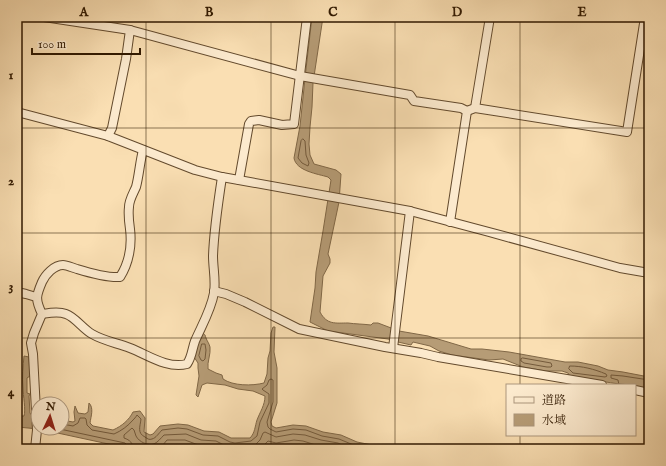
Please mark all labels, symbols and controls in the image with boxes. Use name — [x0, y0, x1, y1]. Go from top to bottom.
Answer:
text: A — [79, 4, 90, 21]
text: B — [205, 4, 214, 21]
text: C — [328, 4, 338, 21]
text: D — [452, 4, 463, 21]
text: E — [577, 4, 587, 21]
scale bar — [32, 30, 140, 56]
text: 100 m — [38, 37, 66, 52]
text: 1 — [9, 67, 14, 84]
text: 2 — [8, 173, 14, 190]
text: 3 — [9, 278, 14, 295]
text: 4 — [8, 384, 15, 401]
legend — [506, 384, 636, 436]
text: 道路 — [542, 393, 566, 408]
north arrow — [30, 396, 70, 436]
text: N — [44, 400, 56, 414]
text: 水域 — [542, 413, 566, 428]

